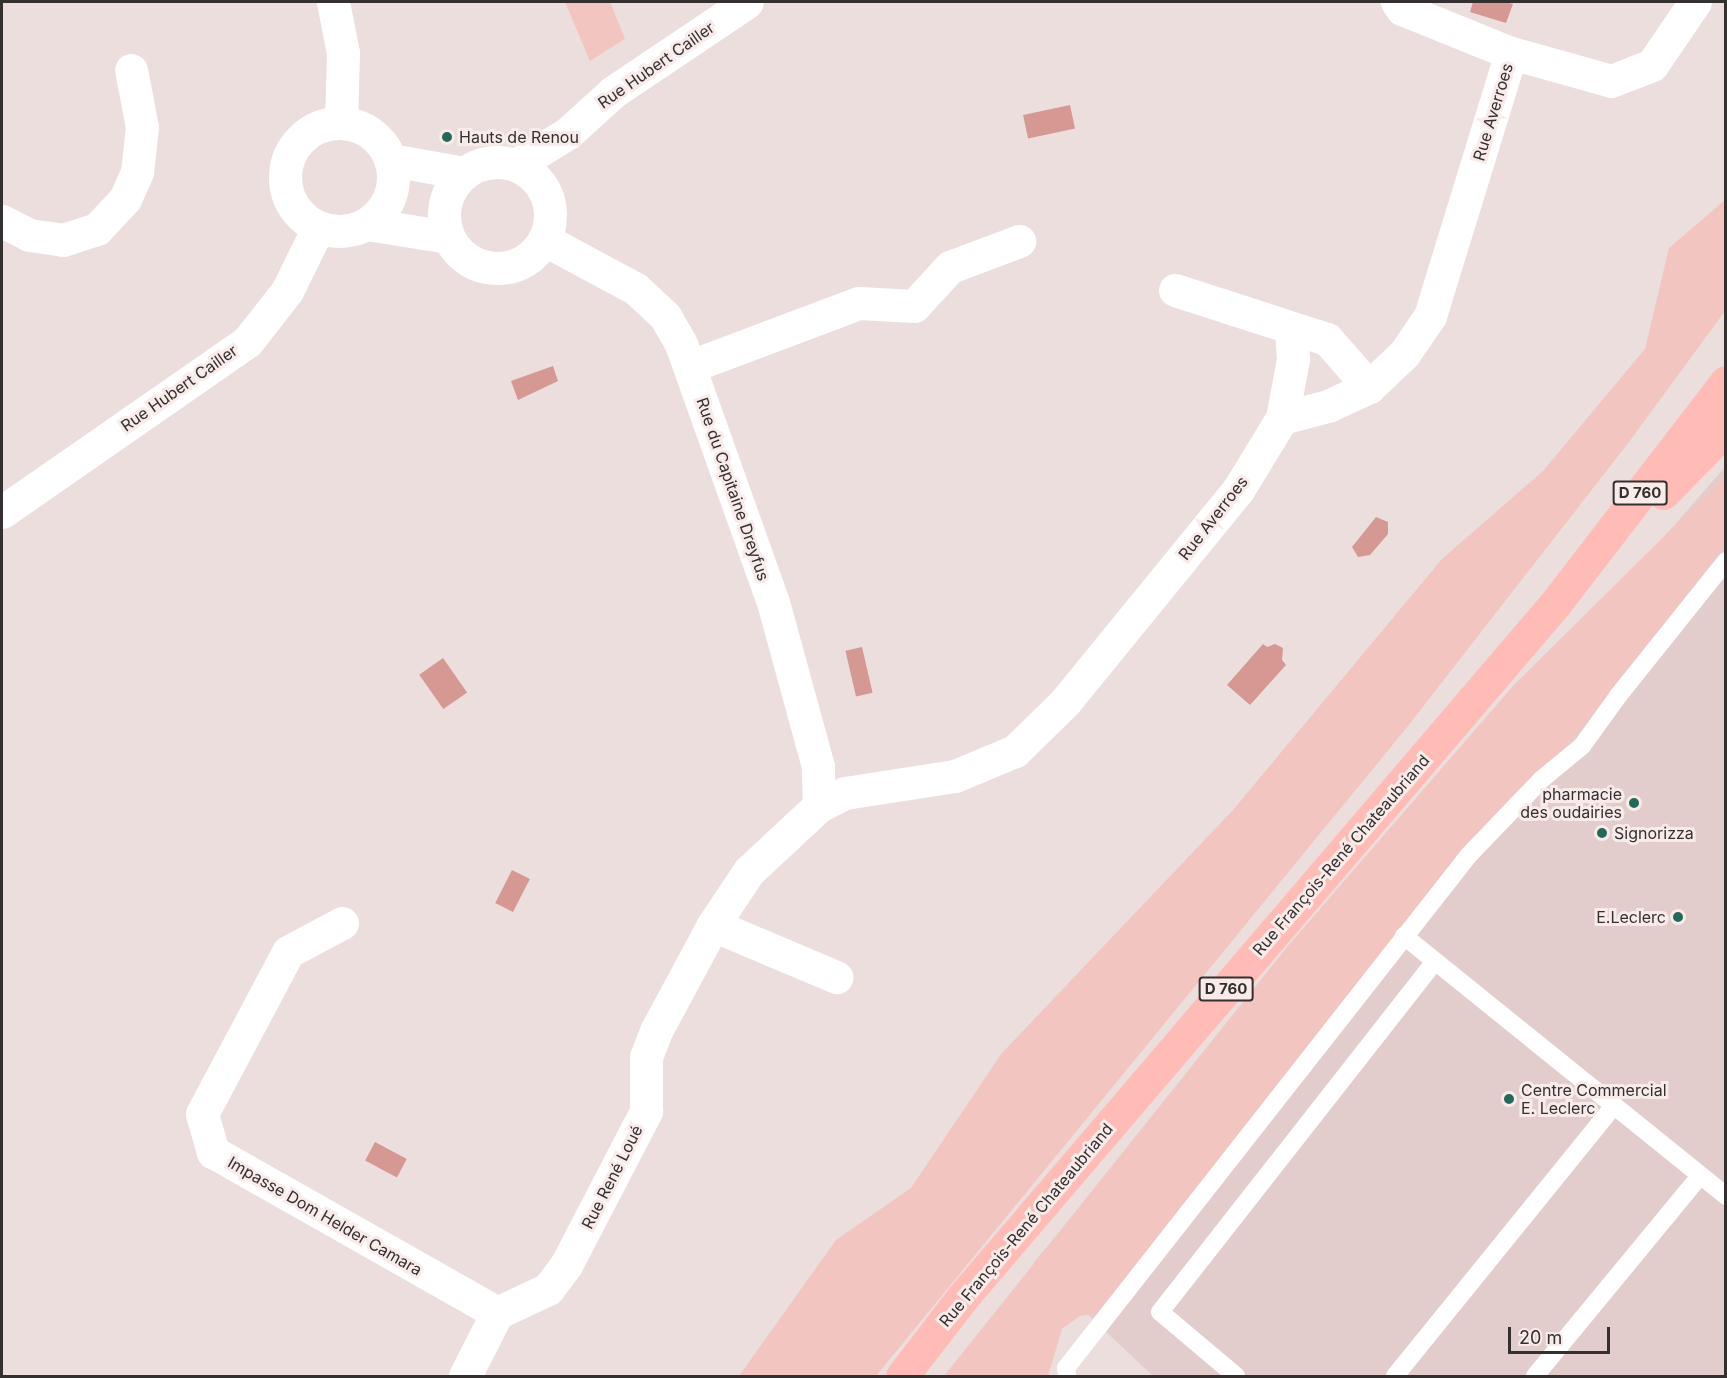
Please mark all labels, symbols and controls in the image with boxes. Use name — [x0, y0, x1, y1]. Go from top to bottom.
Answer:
street label: Rue Hubert Cailler — [594, 18, 718, 112]
street label: Rue Averroes — [1469, 61, 1517, 163]
place label: Hauts de Renou — [459, 127, 579, 147]
marker: Hauts de Renou — [440, 130, 454, 144]
street label: Rue Hubert Cailler — [117, 341, 241, 435]
street label: Rue du Capitaine Dreyfus — [693, 395, 773, 583]
street label: Rue Averroes — [1174, 472, 1252, 564]
road number: D 760 — [1612, 481, 1668, 505]
street label: Rue François-René Chateaubriand — [1249, 751, 1433, 959]
place label: pharmacie des oudairies — [1520, 784, 1622, 822]
marker: pharmacie des oudairies — [1627, 796, 1641, 810]
place label: Signorizza — [1614, 823, 1694, 843]
marker: Signorizza — [1595, 826, 1609, 840]
place label: E.Leclerc — [1596, 907, 1666, 927]
marker: E.Leclerc — [1671, 910, 1685, 924]
road number: D 760 — [1198, 977, 1254, 1001]
place label: Centre Commercial E. Leclerc — [1521, 1080, 1667, 1118]
marker: Centre Commercial E. Leclerc — [1502, 1092, 1516, 1106]
street label: Rue François-René Chateaubriand — [935, 1119, 1117, 1331]
street label: Rue René Loué — [578, 1122, 646, 1232]
street label: Impasse Dom Helder Camara — [224, 1152, 426, 1280]
scale bar — [1511, 1315, 1613, 1353]
text: 20 m — [1519, 1327, 1562, 1348]

